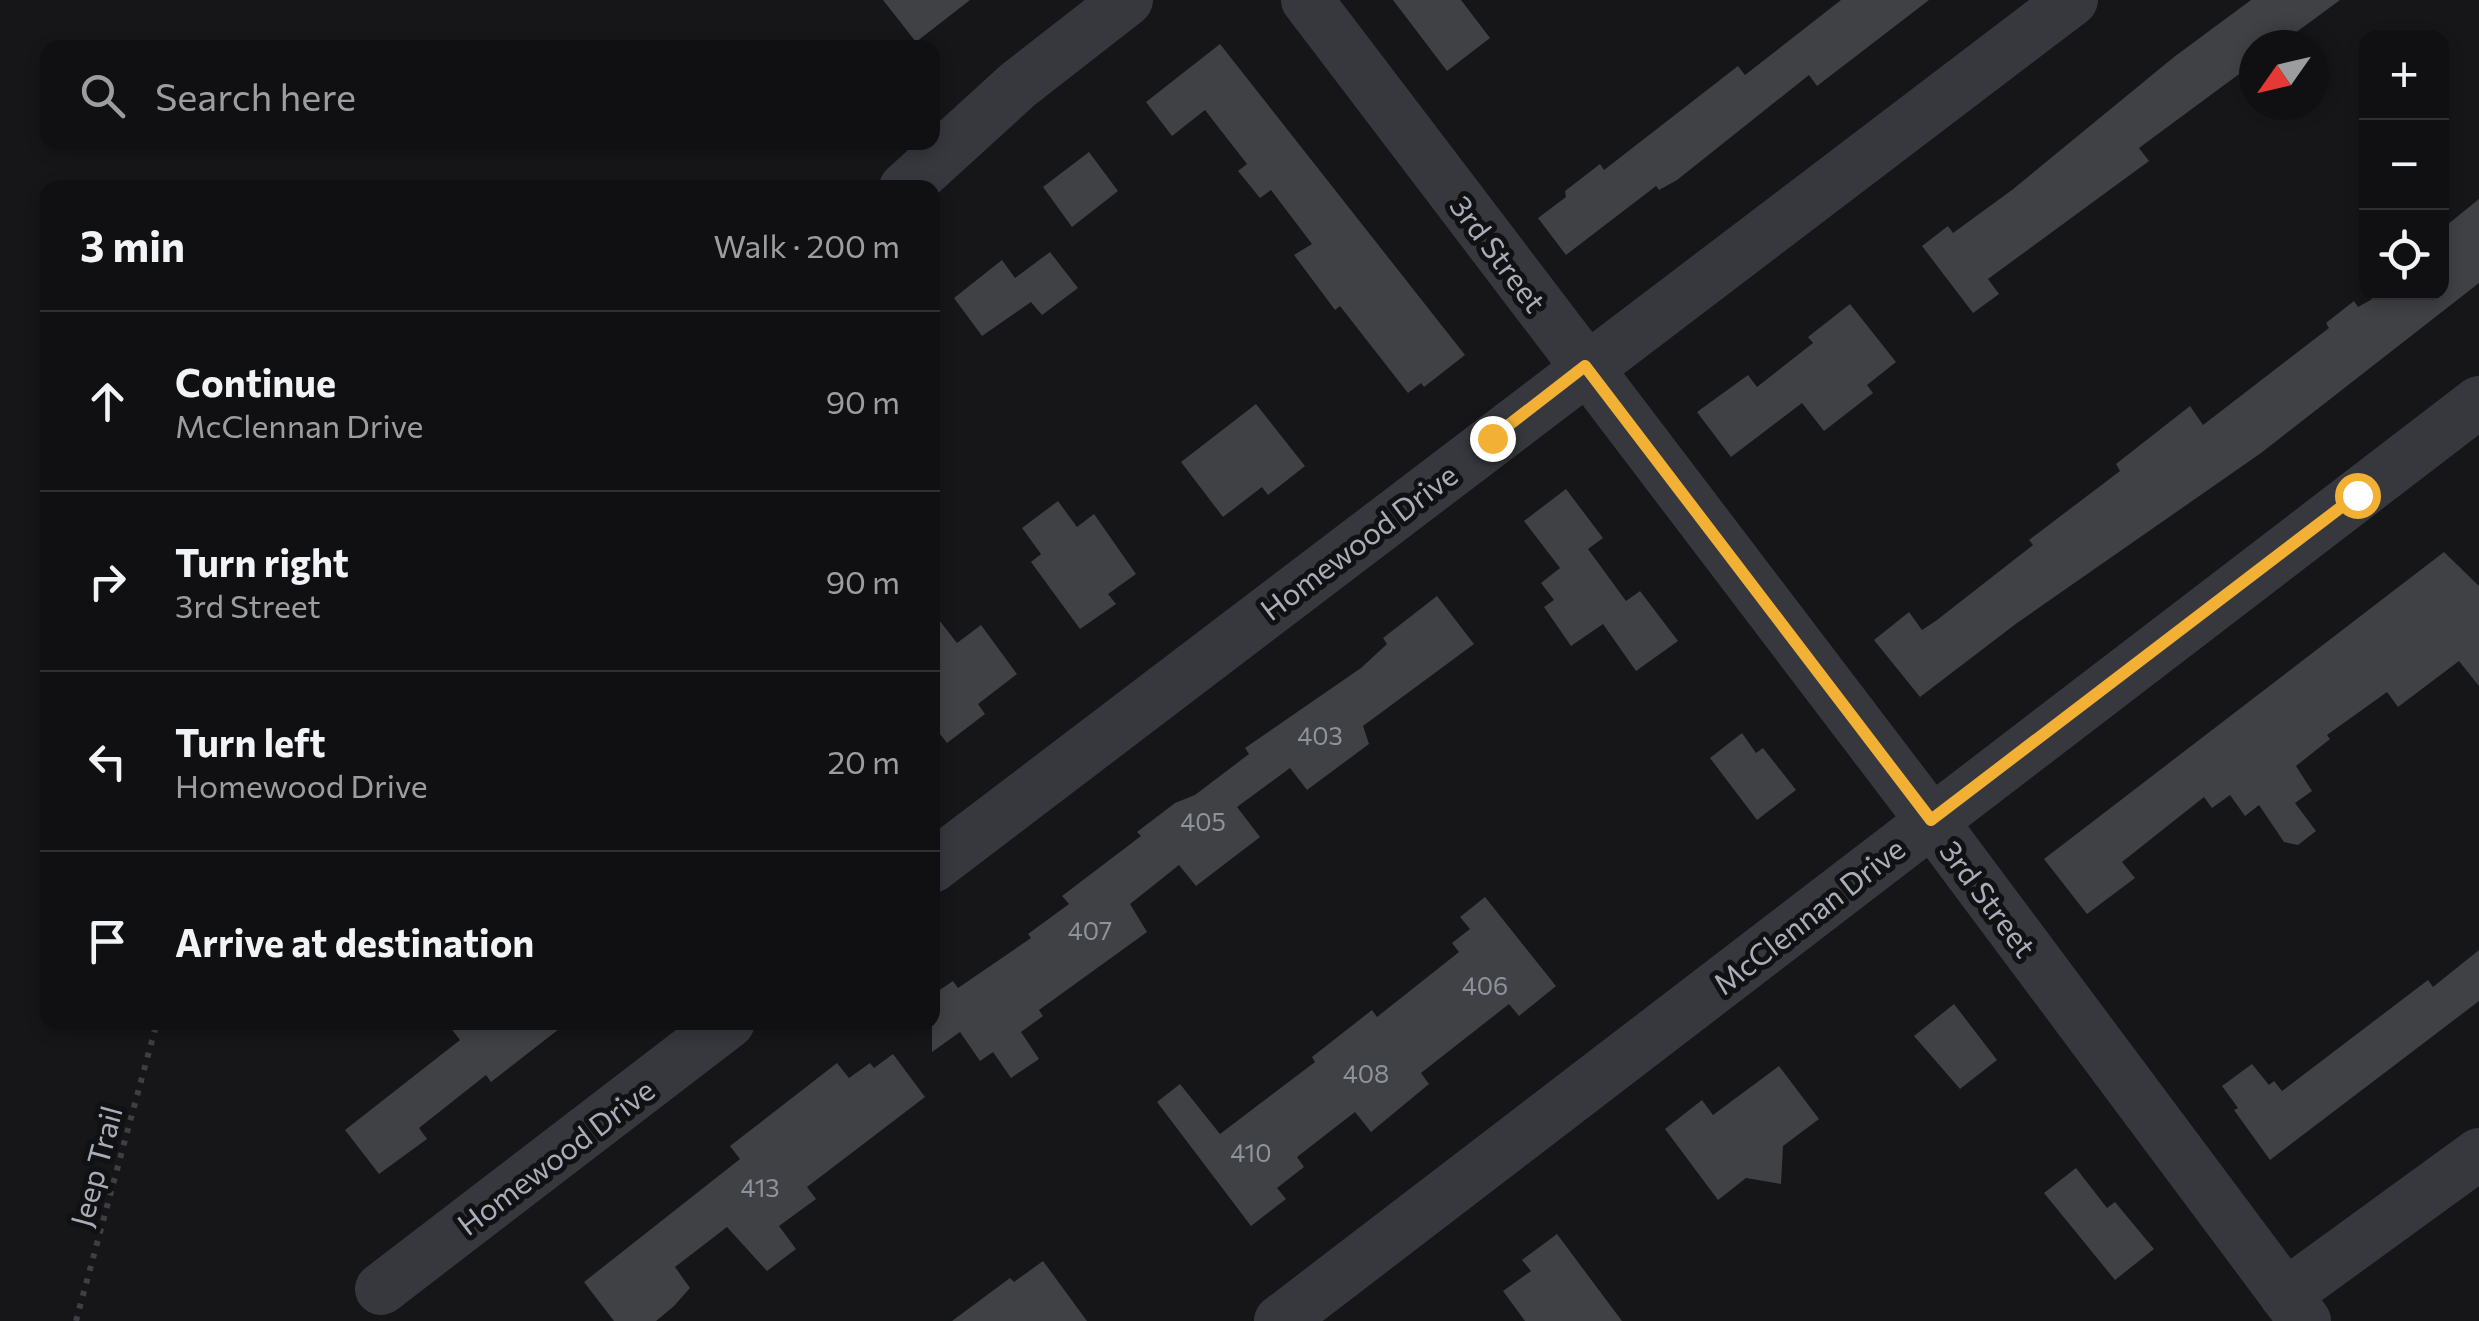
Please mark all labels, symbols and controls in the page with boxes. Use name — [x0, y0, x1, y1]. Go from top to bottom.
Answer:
north arrow — [2239, 30, 2329, 120]
map controls — [2359, 30, 2449, 300]
button: + — [2359, 30, 2449, 120]
search box — [40, 40, 940, 150]
icon: search — [75, 68, 130, 123]
text: Search here — [155, 72, 356, 119]
button: − — [2359, 120, 2449, 210]
street label: 3rd Street — [1443, 187, 1555, 319]
button: locate — [2359, 210, 2449, 300]
text: 3 min — [80, 219, 185, 271]
text: Walk · 200 m — [714, 225, 900, 265]
text: Continue — [175, 358, 336, 405]
icon: ahead — [80, 374, 135, 429]
text: 90 m — [826, 381, 900, 421]
text: McClennan Drive — [175, 405, 423, 445]
route end — [1470, 416, 1516, 462]
street label: Homewood Drive — [1252, 455, 1464, 627]
route start — [2335, 473, 2381, 519]
text: Turn right — [175, 538, 349, 585]
icon: right — [80, 554, 135, 609]
text: 90 m — [826, 561, 900, 601]
text: 3rd Street — [175, 585, 321, 625]
text: Turn left — [175, 718, 326, 765]
house number: 403 — [1297, 720, 1343, 750]
icon: left — [80, 734, 135, 789]
text: 20 m — [827, 741, 900, 781]
text: Homewood Drive — [175, 765, 428, 805]
house number: 405 — [1180, 806, 1226, 836]
street label: McClennan Drive — [1705, 829, 1911, 1001]
street label: 3rd Street — [1933, 832, 2045, 964]
icon: arrive — [80, 914, 135, 969]
house number: 407 — [1068, 915, 1112, 945]
text: Arrive at destination — [175, 918, 534, 965]
house number: 406 — [1462, 970, 1508, 1000]
house number: 408 — [1343, 1058, 1389, 1088]
street label: Homewood Drive — [449, 1070, 661, 1242]
street label: Jeep Trail — [61, 1102, 129, 1230]
house number: 410 — [1230, 1137, 1272, 1167]
house number: 413 — [740, 1172, 780, 1202]

